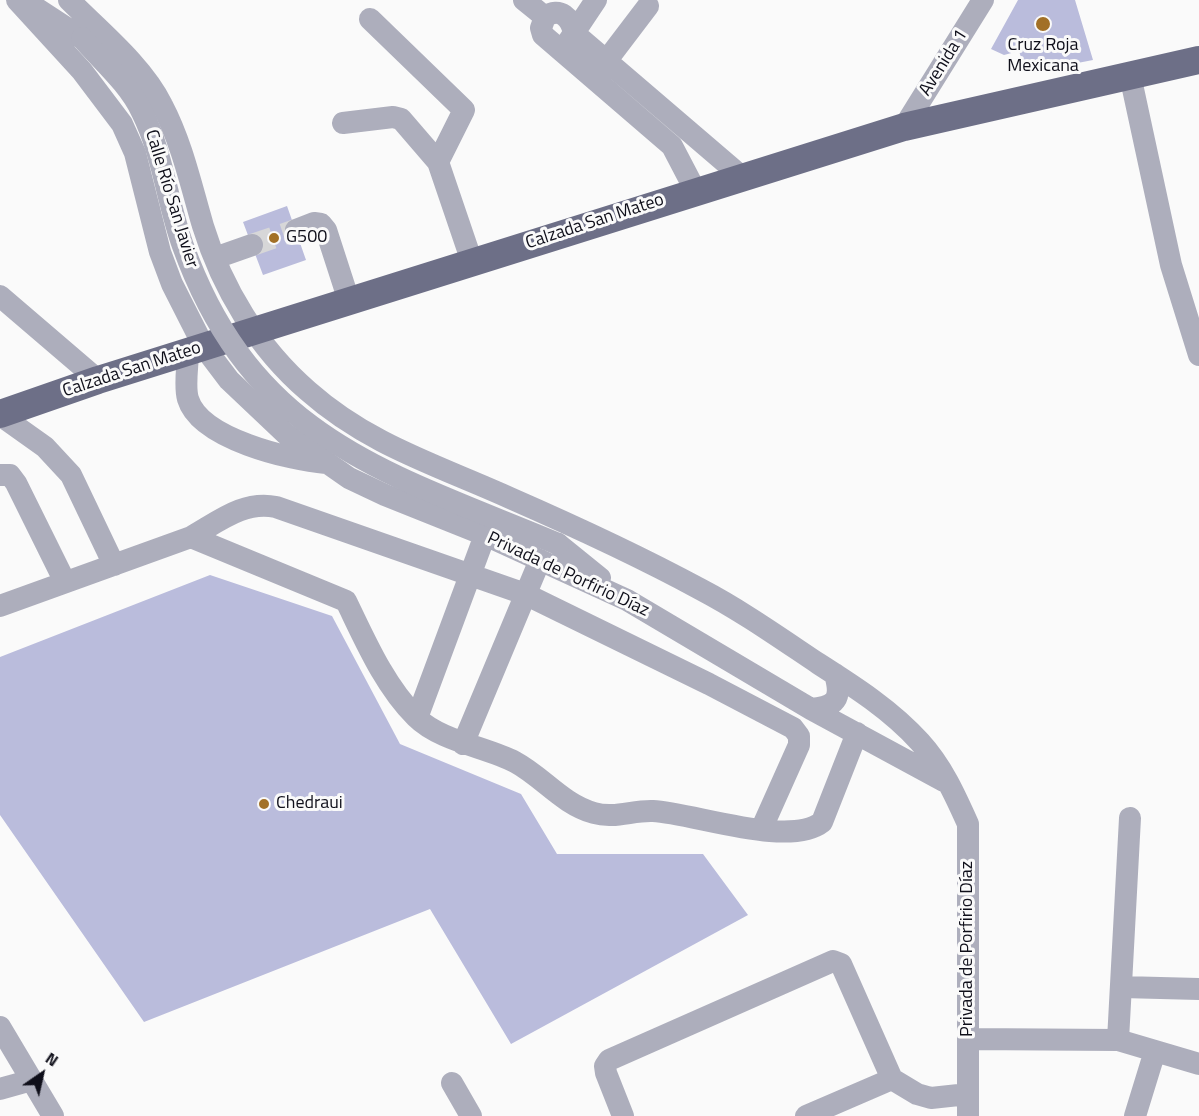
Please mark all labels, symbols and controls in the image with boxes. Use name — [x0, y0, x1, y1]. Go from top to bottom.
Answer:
marker: Cruz Roja Mexicana — [1034, 15, 1052, 33]
street label: Avenida 1 — [915, 26, 973, 100]
place label: Cruz Roja Mexicana — [1007, 35, 1079, 78]
street label: Calle Río San Javier — [140, 127, 202, 271]
street label: Calzada San Mateo — [523, 189, 667, 255]
place label: G500 — [286, 227, 327, 249]
marker: G500 — [267, 231, 281, 245]
street label: Calzada San Mateo — [60, 337, 204, 403]
street label: Privada de Porfirio Díaz — [484, 528, 652, 622]
place label: Chedraui — [276, 793, 343, 815]
marker: Chedraui — [257, 797, 271, 811]
street label: Privada de Porfirio Díaz — [957, 861, 979, 1037]
north arrow — [12, 1044, 72, 1104]
text: N — [41, 1046, 63, 1072]

